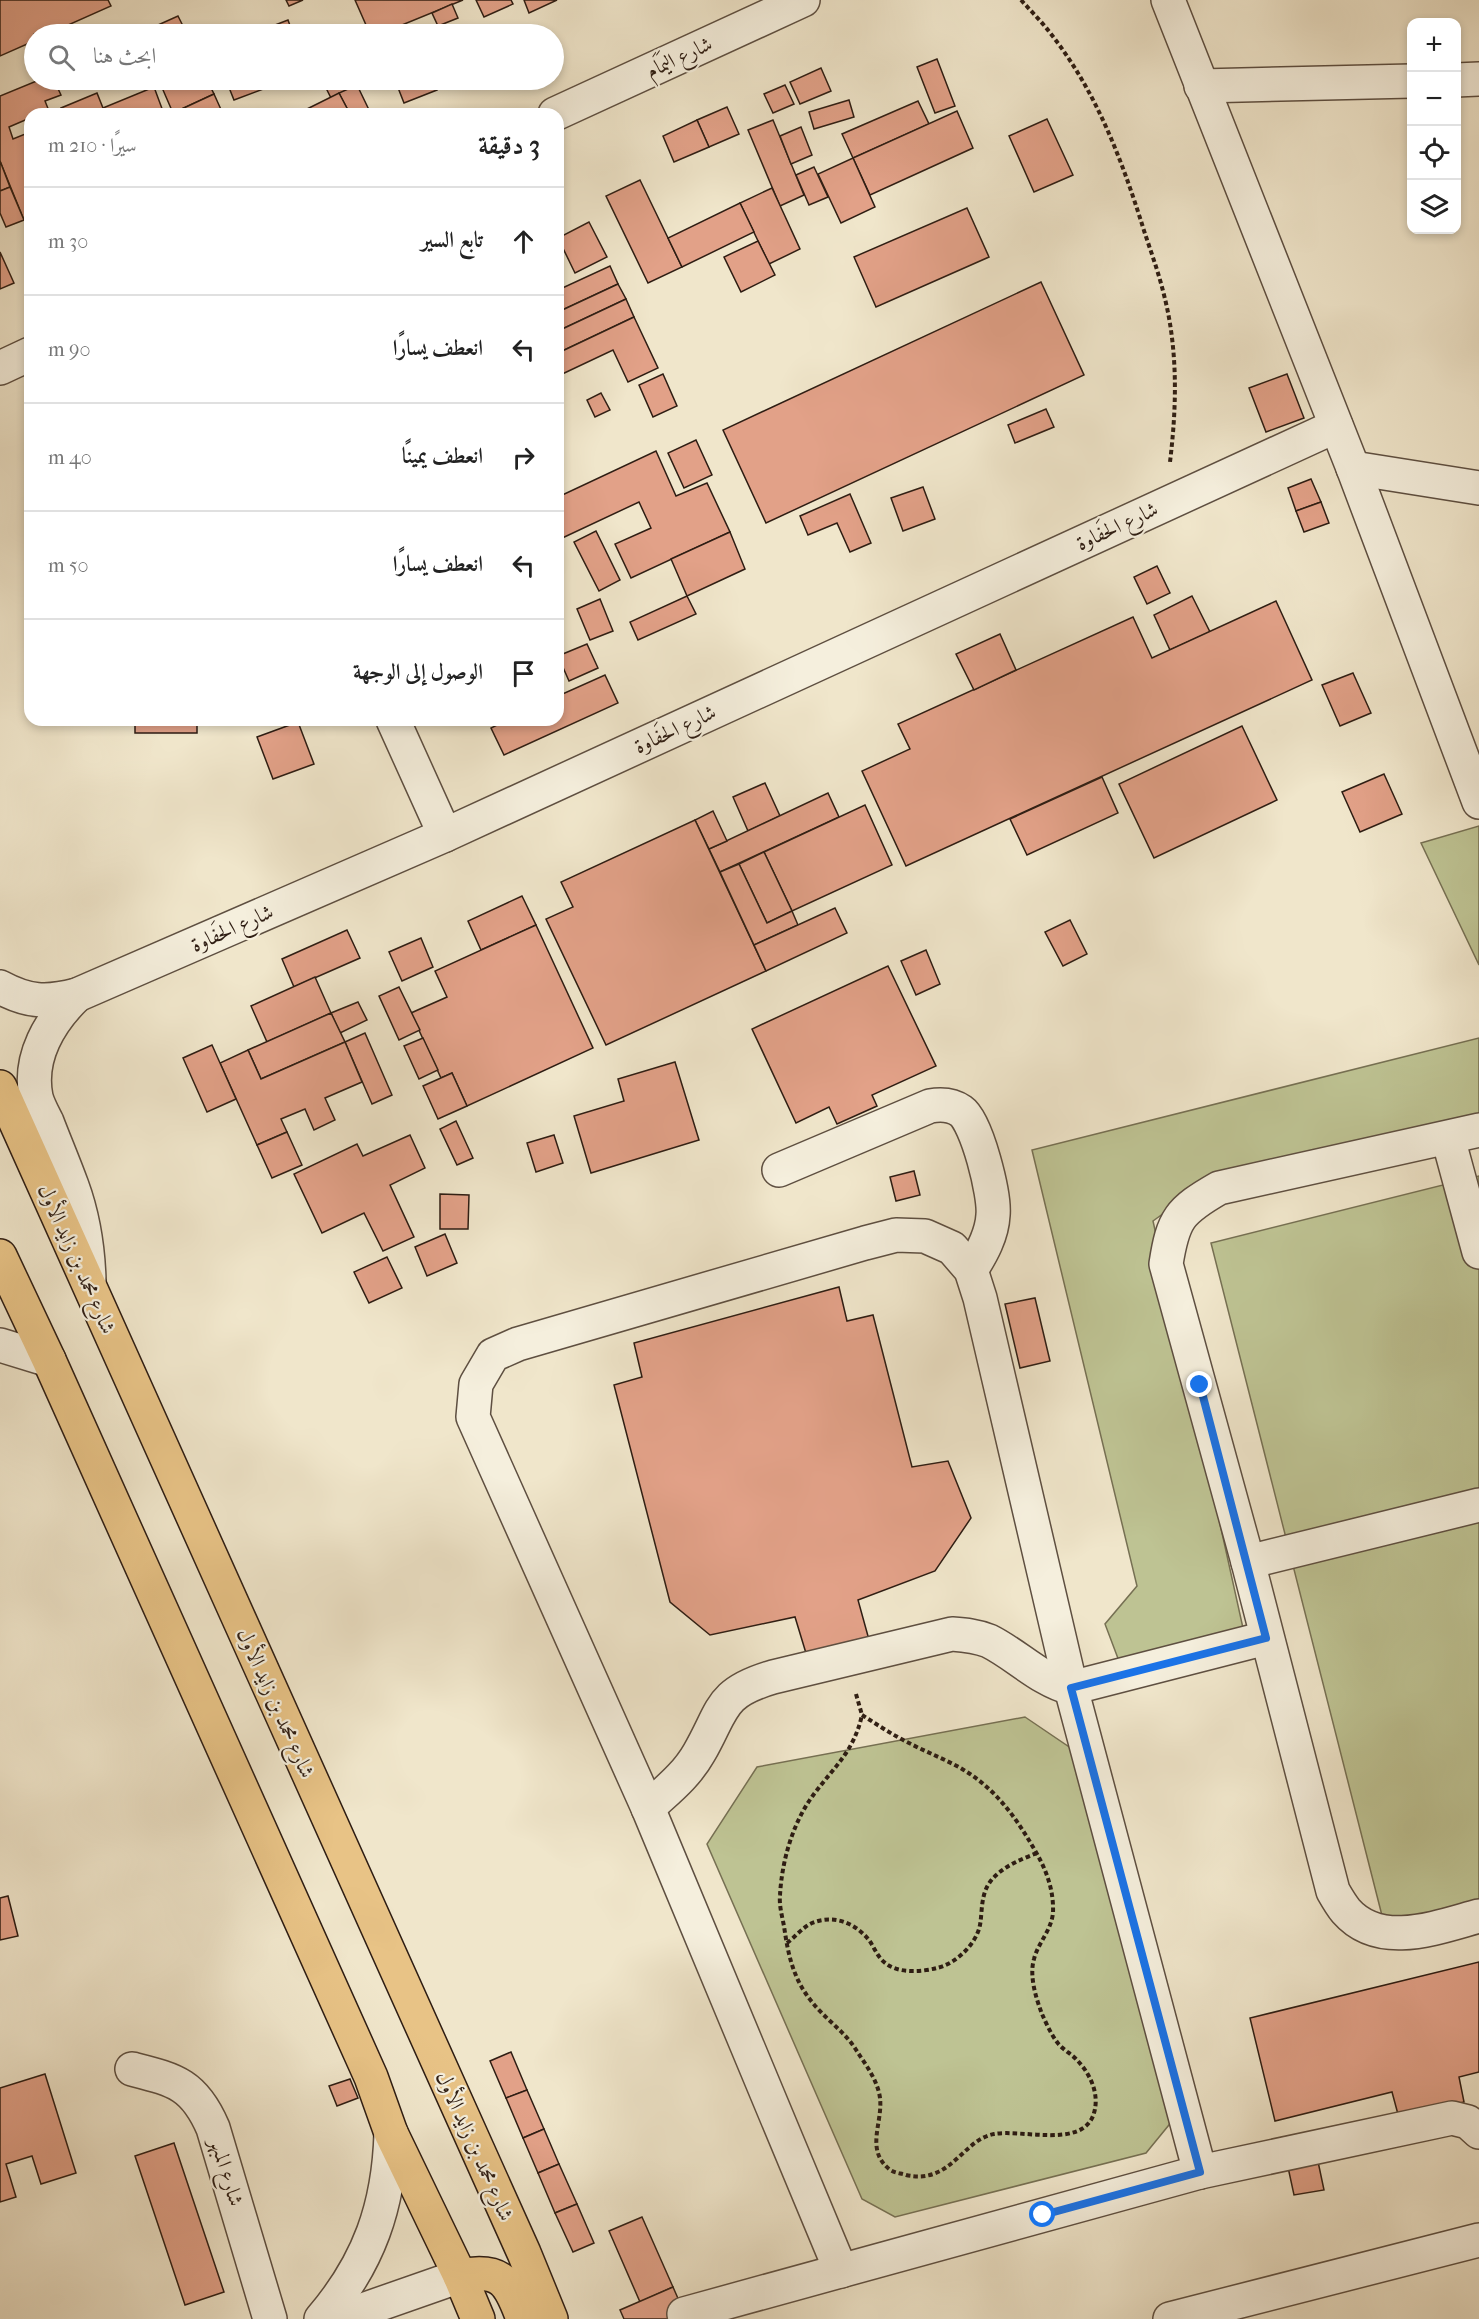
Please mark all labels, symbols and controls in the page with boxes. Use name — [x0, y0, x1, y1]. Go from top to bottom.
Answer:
map controls — [1407, 18, 1461, 234]
button: + — [1407, 18, 1461, 72]
search box — [24, 24, 564, 90]
street label: شارع اليَمَام — [641, 29, 719, 88]
icon: search — [45, 41, 78, 74]
text: ابحث هنا — [93, 43, 156, 69]
button: − — [1407, 72, 1461, 126]
button: locate — [1407, 126, 1461, 180]
text: 3 دقيقة — [478, 130, 540, 161]
text: سيرًا · 210 m — [48, 134, 137, 157]
button: layers — [1407, 180, 1461, 234]
icon: ahead — [507, 225, 540, 258]
text: تابع السير — [421, 227, 483, 253]
text: 30 m — [48, 230, 88, 253]
icon: left — [507, 333, 540, 366]
text: انعطف يسارًا — [393, 335, 483, 361]
text: 90 m — [48, 338, 90, 361]
icon: right — [507, 441, 540, 474]
text: انعطف يمينًا — [402, 443, 483, 469]
text: 40 m — [48, 446, 92, 469]
street label: شارع الحَفاوة — [1071, 494, 1164, 561]
icon: left — [507, 549, 540, 582]
text: انعطف يسارًا — [393, 551, 483, 577]
text: 50 m — [48, 554, 89, 577]
icon: arrive — [507, 657, 540, 690]
text: الوصول إلى الوجهة — [353, 659, 483, 685]
street label: شارع الحَفاوة — [629, 697, 722, 764]
street label: شارع الحَفاوة — [186, 896, 279, 962]
street label: شارع محمد بن زايد الأول — [28, 1179, 123, 1340]
route end — [1186, 1371, 1212, 1397]
street label: شارع محمد بن زايد الأول — [227, 1623, 322, 1784]
street label: شارع محمد بن زايد الأول — [426, 2066, 521, 2227]
street label: شارع المبهر — [199, 2133, 249, 2211]
route start — [1029, 2201, 1055, 2227]

